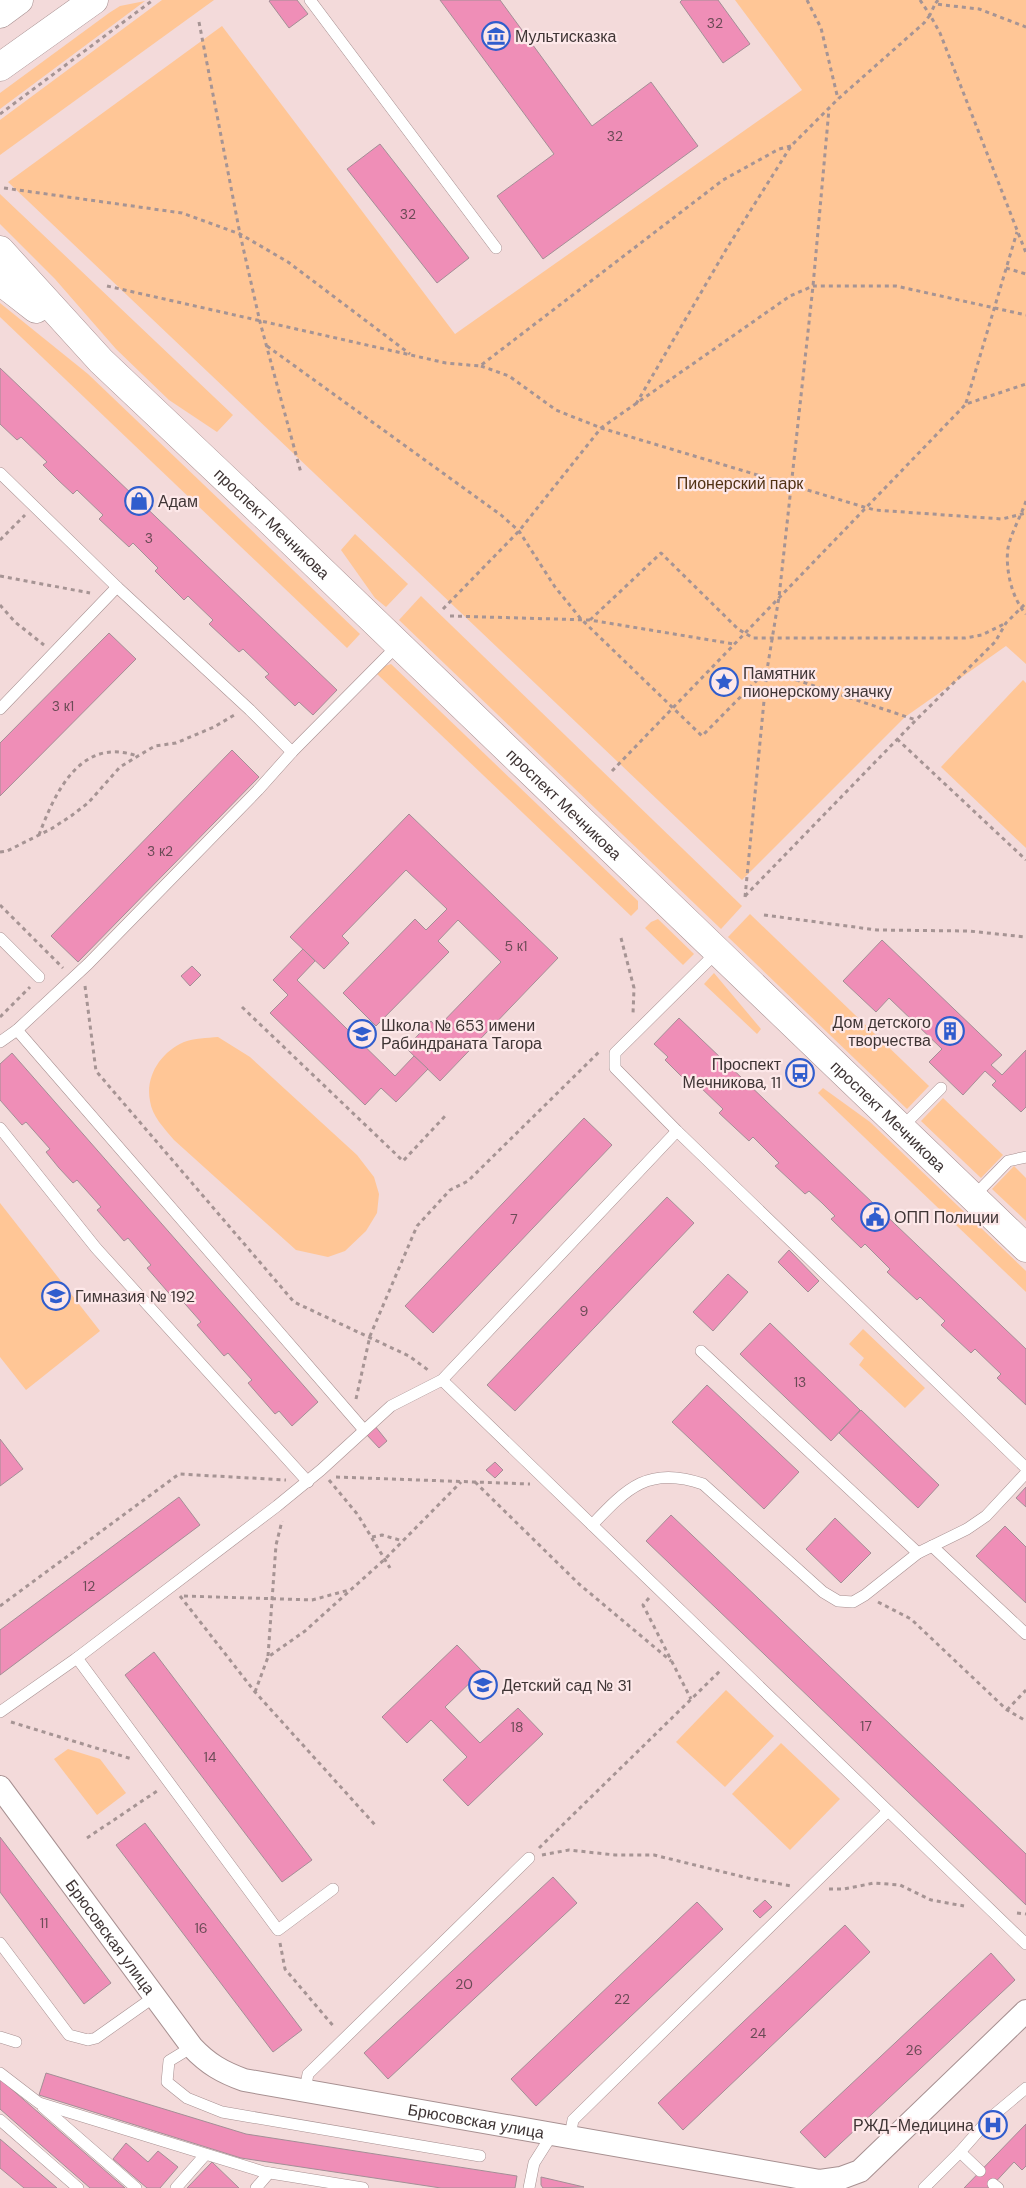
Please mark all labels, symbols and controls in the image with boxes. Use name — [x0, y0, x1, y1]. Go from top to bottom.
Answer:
house number: 32 — [707, 14, 723, 32]
museum icon: Мультисказка — [481, 21, 511, 51]
place label: Мультисказка — [515, 26, 617, 47]
house number: 32 — [607, 127, 623, 145]
house number: 32 — [400, 205, 416, 223]
street label: проспект Мечникова — [210, 464, 334, 584]
park label: Пионерский парк — [677, 473, 804, 494]
shop icon: Адам — [124, 486, 154, 516]
place label: Адам — [158, 491, 198, 512]
house number: 3 — [145, 529, 153, 547]
place label: Памятник пионерскому значку — [743, 663, 892, 702]
place icon: Памятник пионерскому значку — [709, 667, 739, 697]
house number: 3 к1 — [52, 697, 74, 715]
street label: проспект Мечникова — [502, 744, 626, 865]
house number: 3 к2 — [147, 842, 173, 860]
house number: 5 к1 — [505, 937, 527, 955]
place label: Дом детского творчества — [833, 1012, 931, 1051]
place label: Школа № 653 имени Рабиндраната Тагора — [381, 1015, 542, 1054]
building icon: Дом детского творчества — [935, 1016, 965, 1046]
school or university icon: Школа № 653 имени Рабиндраната Тагора — [347, 1019, 377, 1049]
place label: Проспект Мечникова, 11 — [683, 1054, 782, 1093]
street label: проспект Мечникова — [826, 1056, 950, 1177]
bus stop icon: Проспект Мечникова, 11 — [785, 1058, 815, 1088]
public building icon: ОПП Полиции — [860, 1202, 890, 1232]
place label: ОПП Полиции — [894, 1207, 999, 1228]
house number: 7 — [510, 1210, 518, 1228]
school or university icon: Гимназия № 192 — [41, 1281, 71, 1311]
place label: Гимназия № 192 — [75, 1286, 195, 1307]
house number: 9 — [580, 1302, 589, 1320]
house number: 13 — [794, 1373, 806, 1391]
house number: 12 — [83, 1577, 95, 1595]
school or university icon: Детский сад № 31 — [468, 1670, 498, 1700]
place label: Детский сад № 31 — [502, 1675, 632, 1696]
house number: 17 — [860, 1717, 872, 1735]
house number: 18 — [511, 1718, 523, 1736]
house number: 14 — [204, 1748, 217, 1766]
street label: Брюсовская улица — [61, 1875, 160, 1999]
house number: 11 — [40, 1914, 48, 1932]
house number: 16 — [194, 1919, 208, 1937]
house number: 20 — [455, 1975, 473, 1993]
house number: 22 — [614, 1990, 630, 2008]
house number: 24 — [750, 2024, 767, 2042]
house number: 26 — [906, 2041, 922, 2059]
street label: Брюсовская улица — [406, 2099, 546, 2143]
hospital icon: РЖД-Медицина — [978, 2110, 1008, 2140]
place label: РЖД-Медицина — [853, 2115, 974, 2136]

